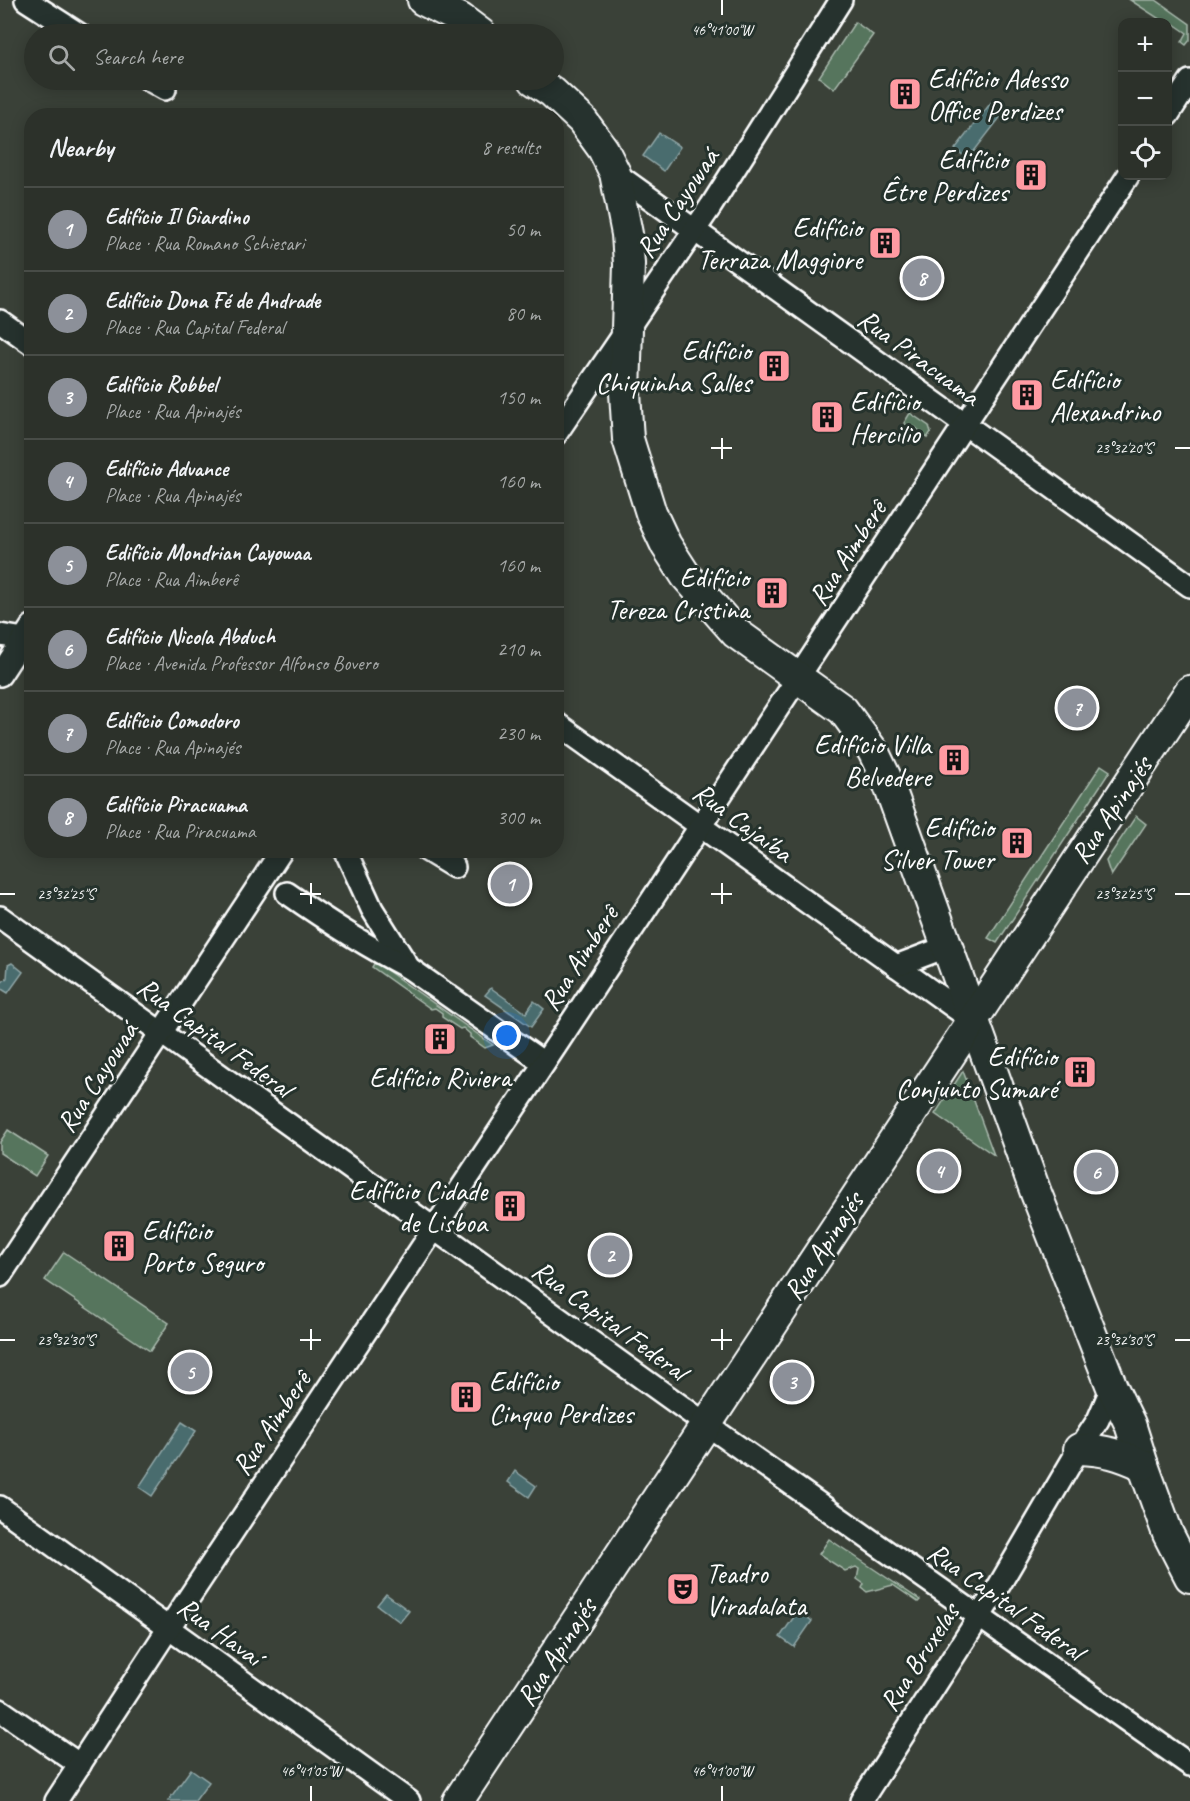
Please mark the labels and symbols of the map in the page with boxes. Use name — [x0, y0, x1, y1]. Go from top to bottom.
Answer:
text: 46°41'00"W — [692, 21, 756, 40]
place label: Edifício Adesso Office Perdizes — [928, 61, 1070, 128]
building icon: Edifício Adesso Office Perdizes — [887, 76, 923, 112]
street label: Rua Cayowaá — [628, 139, 728, 265]
place label: Edifício Être Perdizes — [882, 142, 1011, 209]
building icon: Edifício Être Perdizes — [1013, 157, 1049, 193]
place label: Edifício Terraza Maggiore — [698, 210, 865, 277]
building icon: Edifício Terraza Maggiore — [867, 225, 903, 261]
pin: 8 — [902, 256, 942, 300]
street label: Rua Piracuama — [851, 301, 988, 414]
place label: Edifício Chiquinha Salles — [596, 333, 754, 400]
building icon: Edifício Chiquinha Salles — [756, 348, 792, 384]
place label: Edifício Alexandrino — [1050, 362, 1162, 429]
building icon: Edifício Alexandrino — [1009, 377, 1045, 413]
place label: Edifício Hercilio — [850, 384, 923, 451]
building icon: Edifício Hercilio — [809, 399, 845, 435]
text: 23°32'20"S — [1095, 439, 1155, 458]
street label: Rua Aimberê — [800, 492, 895, 612]
place label: Edifício Tereza Cristina — [607, 560, 752, 627]
building icon: Edifício Tereza Cristina — [754, 575, 790, 611]
pin: 7 — [1058, 686, 1096, 730]
place label: Edifício Villa Belvedere — [814, 727, 933, 794]
building icon: Edifício Villa Belvedere — [936, 742, 972, 778]
street label: Rua Apinajés — [1062, 748, 1161, 870]
street label: Rua Cajaíba — [686, 774, 801, 871]
place label: Edifício Silver Tower — [881, 810, 997, 877]
building icon: Edifício Silver Tower — [999, 825, 1035, 861]
pin: 1 — [490, 862, 530, 906]
text: 23°32'25"S — [37, 885, 97, 904]
text: 23°32'25"S — [1095, 885, 1155, 904]
street label: Rua Aimberê — [532, 897, 627, 1017]
street label: Rua Capital Federal — [131, 969, 304, 1108]
street label: Rua Cayowaá — [48, 1013, 147, 1139]
building icon: Edifício Riviera — [422, 1021, 458, 1057]
your location — [492, 1021, 521, 1050]
place label: Edifício Conjunto Sumaré — [896, 1039, 1061, 1106]
building icon: Edifício Conjunto Sumaré — [1062, 1054, 1098, 1090]
place label: Edifício Riviera — [369, 1060, 513, 1095]
pin: 4 — [920, 1148, 958, 1194]
pin: 6 — [1076, 1150, 1116, 1194]
place label: Edifício Cidade de Lisboa — [349, 1173, 489, 1240]
street label: Rua Apinajés — [775, 1183, 872, 1307]
building icon: Edifício Cidade de Lisboa — [492, 1188, 528, 1224]
place label: Edifício Porto Seguro — [142, 1213, 266, 1280]
building icon: Edifício Porto Seguro — [101, 1228, 137, 1264]
pin: 2 — [590, 1232, 630, 1278]
street label: Rua Capital Federal — [526, 1252, 699, 1391]
text: 23°32'30"S — [37, 1331, 97, 1350]
text: 23°32'30"S — [1095, 1331, 1155, 1350]
pin: 5 — [170, 1350, 210, 1394]
pin: 3 — [772, 1360, 812, 1404]
street label: Rua Aimberê — [223, 1362, 320, 1482]
place label: Edifício Cinquo Perdizes — [489, 1364, 635, 1431]
building icon: Edifício Cinquo Perdizes — [448, 1379, 484, 1415]
street label: Rua Capital Federal — [921, 1534, 1095, 1671]
place label: Teadro Viradalata — [706, 1556, 808, 1623]
theatre icon: Teadro Viradalata — [665, 1571, 701, 1607]
street label: Rua Havaí — [171, 1589, 274, 1677]
street label: Rua Apinajés — [508, 1589, 605, 1713]
street label: Rua Bruxelas — [871, 1594, 968, 1718]
text: 46°41'05"W — [281, 1762, 345, 1781]
text: 46°41'00"W — [692, 1762, 756, 1781]

